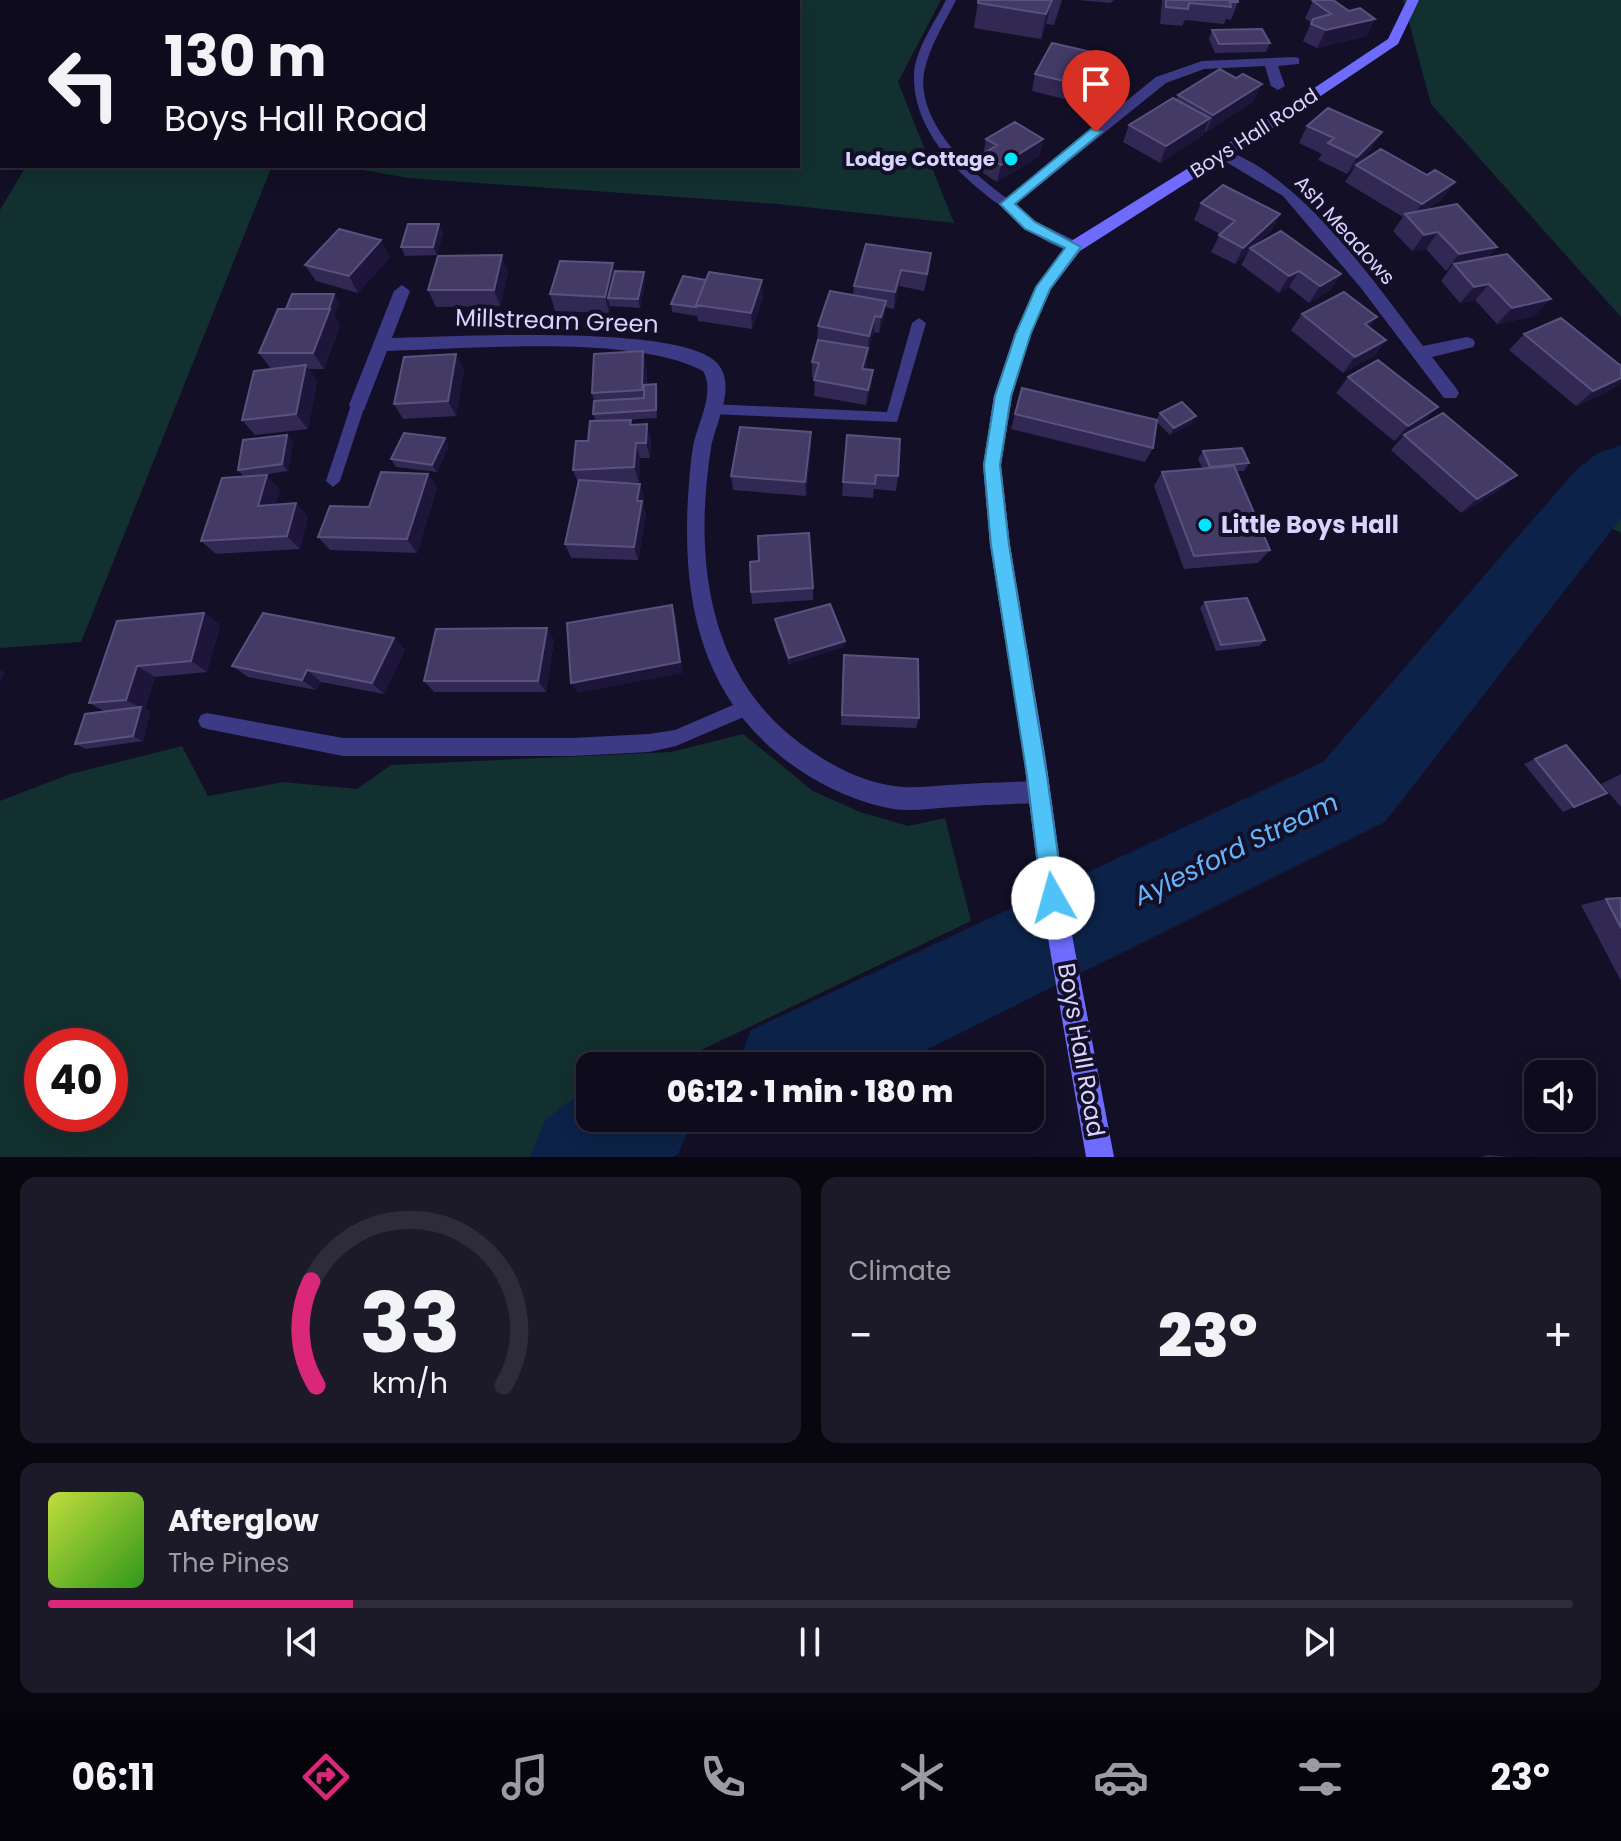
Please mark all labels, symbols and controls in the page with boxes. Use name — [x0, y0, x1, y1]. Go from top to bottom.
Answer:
text: 130 m — [164, 17, 327, 96]
icon: left — [32, 32, 136, 136]
pin — [1062, 50, 1130, 132]
icon: arrive — [1074, 62, 1118, 106]
street label: Boys Hall Road — [1185, 81, 1323, 185]
text: Boys Hall Road — [164, 93, 428, 144]
place label: Lodge Cottage — [845, 145, 995, 173]
marker: Lodge Cottage — [1002, 150, 1020, 168]
street label: Ash Meadows — [1288, 169, 1402, 291]
street label: Millstream Green — [455, 300, 659, 341]
place label: Little Boys Hall — [1221, 508, 1399, 541]
marker: Little Boys Hall — [1196, 516, 1214, 534]
water label: Aylesford Stream — [1127, 784, 1344, 915]
position arrow — [1011, 856, 1095, 940]
street label: Boys Hall Road — [1050, 960, 1113, 1139]
speed limit sign: 40 — [24, 1028, 128, 1132]
map controls — [1524, 1060, 1596, 1132]
button: sound — [1524, 1060, 1596, 1132]
text: 06:12 · 1 min · 180 m — [667, 1070, 953, 1113]
text: Climate — [849, 1253, 951, 1289]
text: 33 — [360, 1265, 461, 1381]
text: 23° — [1158, 1294, 1258, 1378]
text: − — [849, 1305, 873, 1366]
text: + — [1543, 1305, 1573, 1366]
text: km/h — [372, 1363, 448, 1403]
text: Afterglow — [168, 1499, 319, 1542]
text: The Pines — [168, 1545, 290, 1581]
icon: previous — [280, 1620, 324, 1664]
icon: pause — [788, 1620, 832, 1664]
icon: next — [1297, 1620, 1341, 1664]
icon: directions — [298, 1749, 354, 1805]
icon: music — [497, 1749, 553, 1805]
icon: phone — [695, 1749, 751, 1805]
icon: climate — [894, 1749, 950, 1805]
icon: car — [1093, 1749, 1149, 1805]
icon: filters — [1292, 1749, 1348, 1805]
text: 06:11 — [71, 1752, 155, 1803]
text: 23° — [1491, 1752, 1550, 1803]

